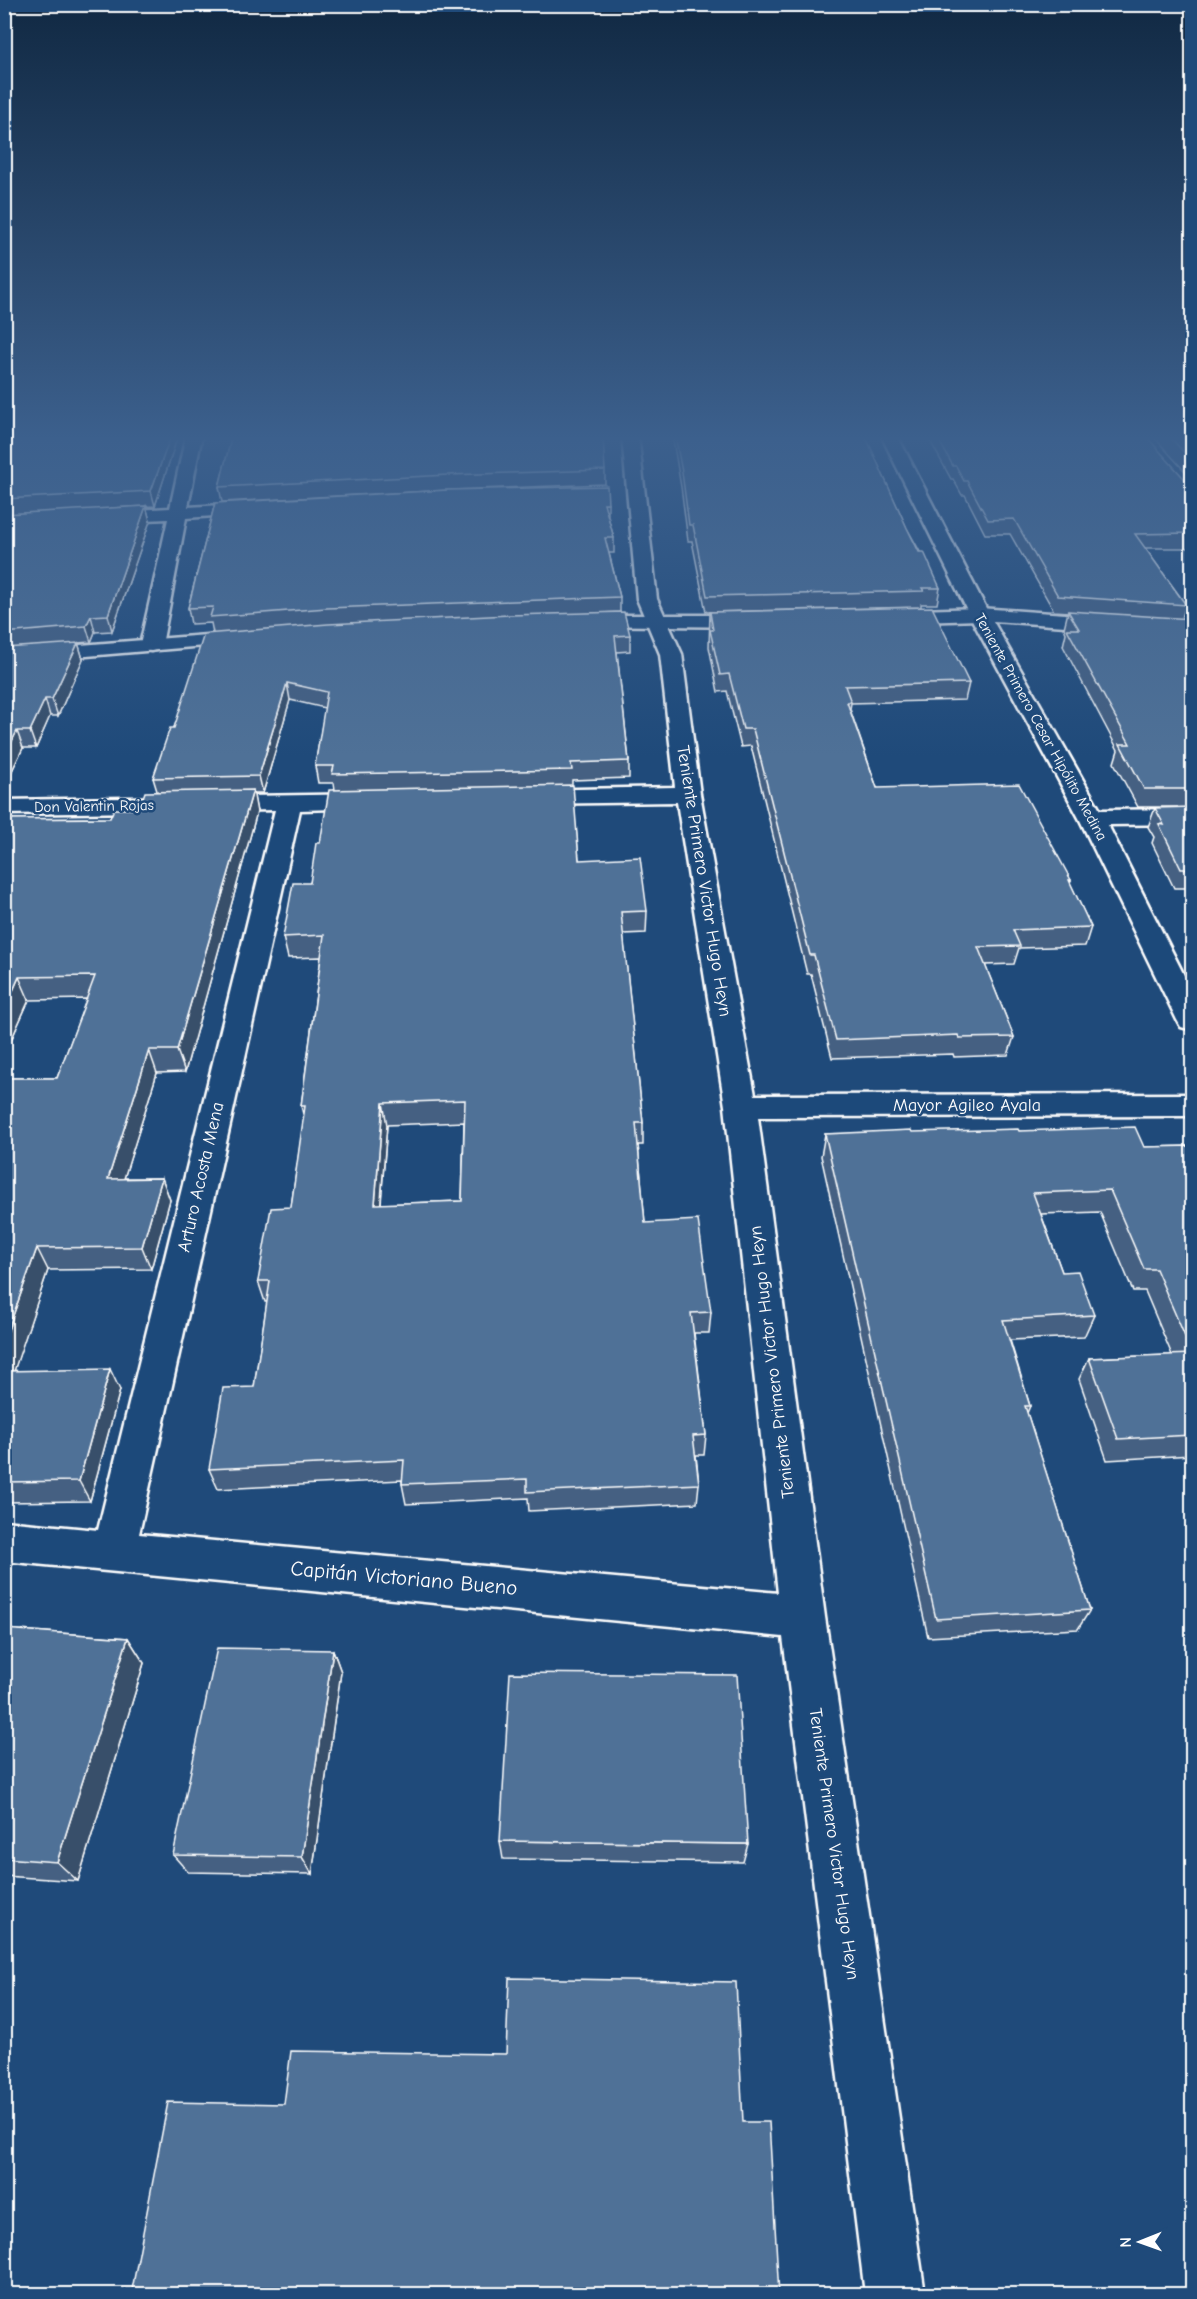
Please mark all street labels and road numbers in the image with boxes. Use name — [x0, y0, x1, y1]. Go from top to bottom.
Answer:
street label: Teniente Primero Cesar Hipólito Medina — [971, 610, 1111, 844]
street label: Teniente Primero Victor Hugo Heyn — [672, 744, 736, 1018]
street label: Don Valentin Rojas — [34, 796, 154, 816]
street label: Mayor Agileo Ayala — [893, 1095, 1041, 1116]
street label: Arturo Acosta Mena — [173, 1100, 229, 1254]
street label: Teniente Primero Victor Hugo Heyn — [745, 1225, 799, 1499]
street label: Capitán Victoriano Bueno — [289, 1556, 519, 1600]
street label: Teniente Primero Victor Hugo Heyn — [805, 1707, 863, 1981]

